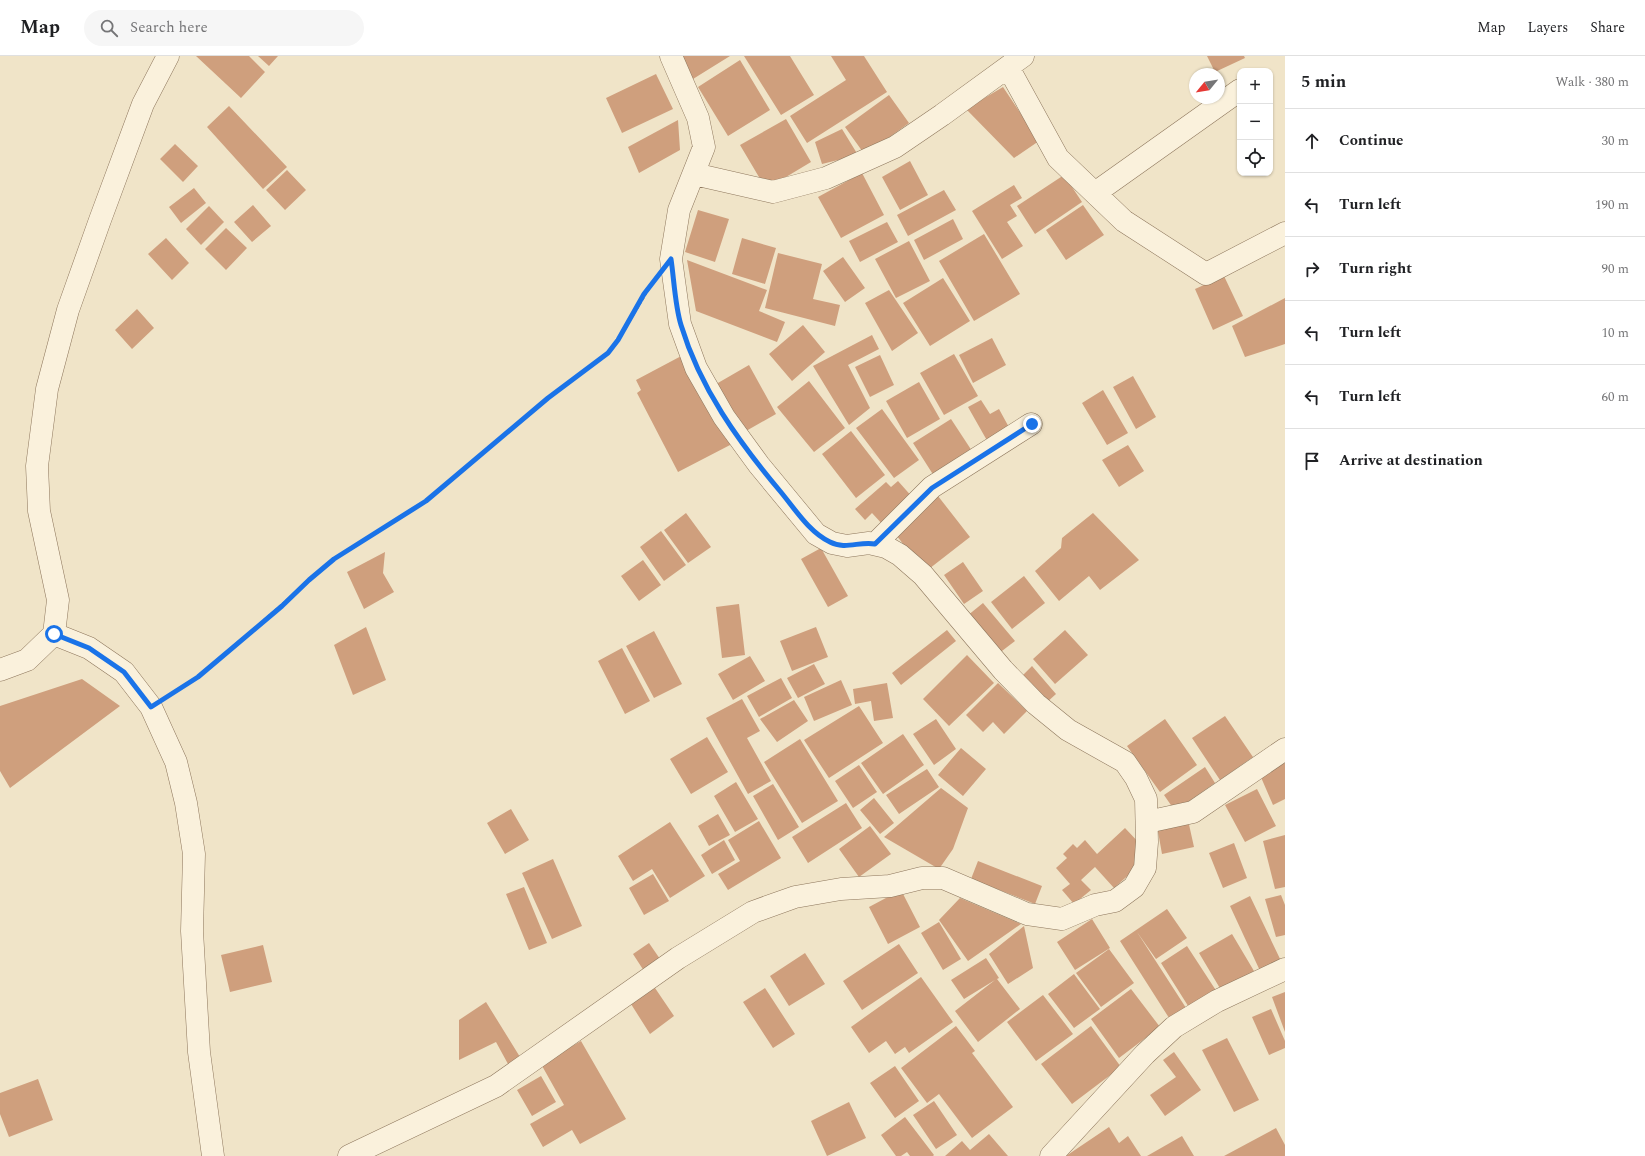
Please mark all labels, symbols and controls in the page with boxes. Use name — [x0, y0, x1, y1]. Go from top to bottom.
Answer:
search box — [84, 10, 364, 46]
text: Map — [20, 13, 60, 42]
text: Search here — [130, 16, 208, 39]
icon: search — [98, 17, 120, 39]
text: Map — [1477, 17, 1506, 38]
text: Layers — [1528, 17, 1568, 38]
text: Share — [1590, 17, 1625, 38]
north arrow — [1189, 68, 1225, 104]
map controls — [1237, 68, 1273, 176]
button: + — [1237, 68, 1273, 104]
text: 5 min — [1301, 69, 1346, 95]
text: Walk · 380 m — [1555, 72, 1629, 92]
button: − — [1237, 104, 1273, 140]
text: Continue — [1339, 129, 1404, 152]
icon: ahead — [1301, 130, 1323, 152]
text: 30 m — [1602, 131, 1629, 151]
button: locate — [1237, 140, 1273, 176]
text: Turn left — [1339, 193, 1401, 216]
icon: left — [1301, 194, 1323, 216]
text: 190 m — [1595, 195, 1629, 215]
text: Turn right — [1339, 257, 1412, 280]
icon: right — [1301, 258, 1323, 280]
text: 90 m — [1602, 259, 1629, 279]
text: Turn left — [1339, 321, 1401, 344]
icon: left — [1301, 322, 1323, 344]
text: 10 m — [1602, 323, 1629, 343]
text: Turn left — [1339, 385, 1401, 408]
icon: left — [1301, 386, 1323, 408]
text: 60 m — [1602, 387, 1629, 407]
route end — [1023, 415, 1041, 433]
text: Arrive at destination — [1339, 449, 1483, 472]
icon: arrive — [1301, 450, 1323, 472]
route start — [45, 625, 63, 643]

